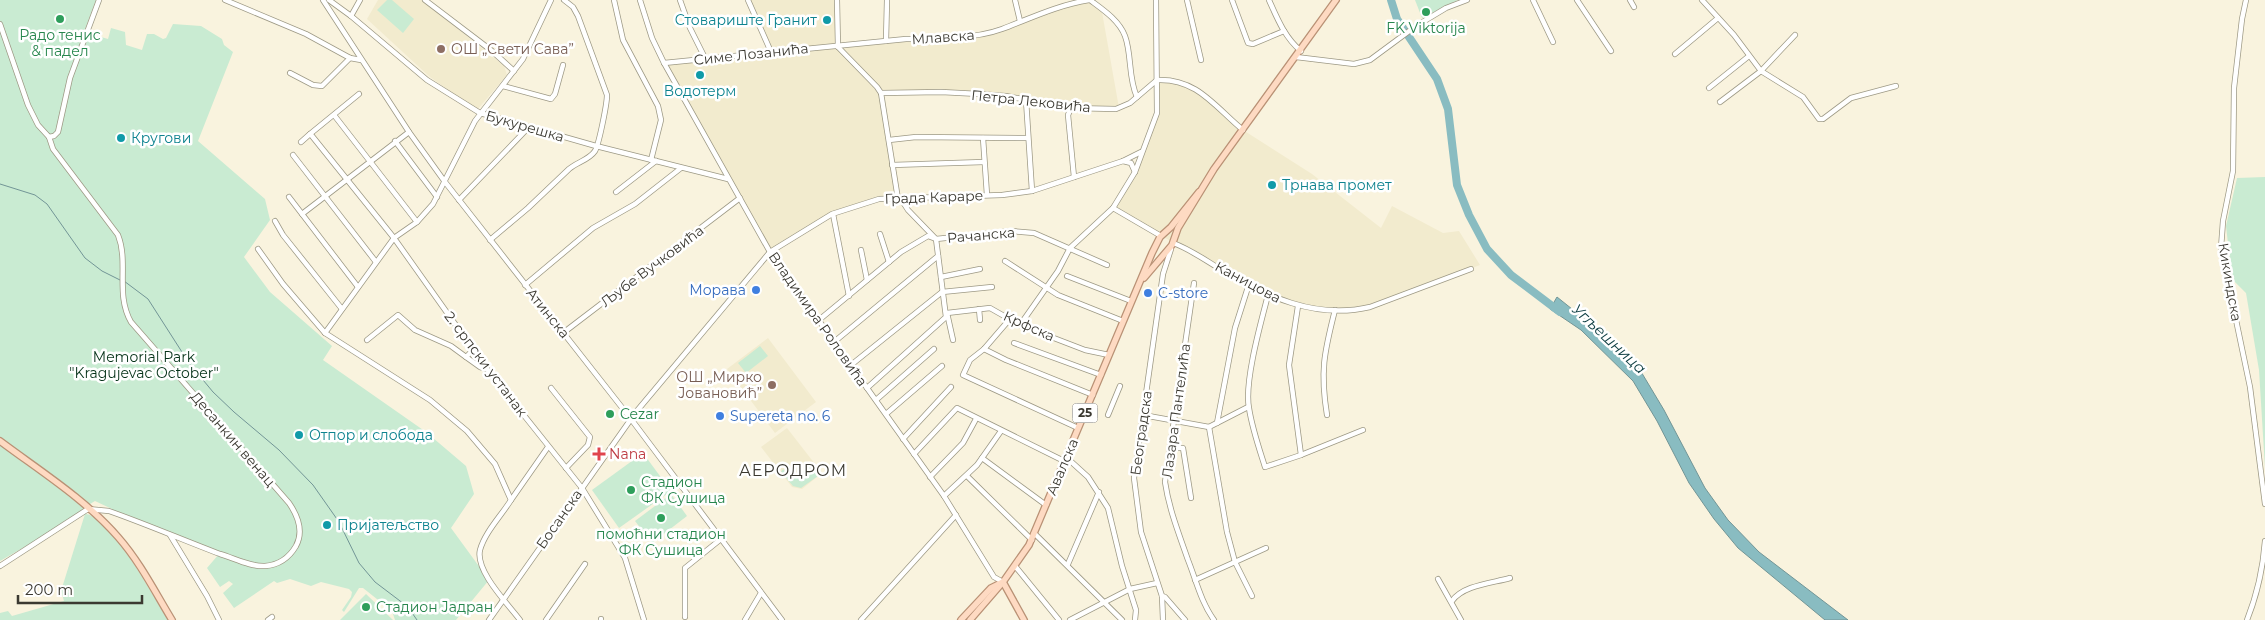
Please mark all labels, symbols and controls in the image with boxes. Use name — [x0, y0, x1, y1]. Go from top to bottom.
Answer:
marker: FK Viktorija — [1420, 6, 1432, 18]
place label: Стовариште Гранит — [675, 11, 817, 29]
marker: Радо тенис & падел — [54, 13, 66, 25]
marker: Стовариште Гранит — [821, 14, 833, 26]
place label: FK Viktorija — [1386, 19, 1466, 37]
place label: Радо тенис & падел — [19, 26, 101, 60]
street label: Млавска — [911, 26, 975, 48]
street label: Симе Лозанића — [693, 39, 809, 69]
place label: ОШ „Свети Сава” — [451, 40, 574, 58]
marker: ОШ „Свети Сава” — [435, 43, 447, 55]
marker: Водотерм — [694, 69, 706, 81]
place label: Водотерм — [664, 82, 736, 100]
street label: Петра Лековића — [970, 86, 1092, 116]
street label: Букурешка — [484, 106, 566, 146]
place label: Кругови — [131, 129, 191, 147]
marker: Кругови — [115, 132, 127, 144]
place label: Трнава промет — [1282, 176, 1392, 194]
marker: Трнава промет — [1266, 179, 1278, 191]
street label: Града Караре — [884, 186, 984, 208]
street label: Љубе Вучковића — [597, 221, 707, 311]
street label: Рачанска — [946, 223, 1016, 247]
street label: Кикиндска — [2214, 241, 2246, 323]
street label: Владимира Роловића — [765, 248, 871, 390]
street label: Каницова — [1212, 257, 1284, 307]
place label: Морава — [689, 281, 746, 299]
street label: Атинска — [522, 284, 574, 342]
marker: Морава — [750, 284, 762, 296]
place label: C-store — [1158, 284, 1208, 302]
marker: C-store — [1142, 287, 1154, 299]
water label: Угљешница — [1568, 300, 1650, 378]
street label: Крфска — [1001, 307, 1057, 345]
street label: 2. српски устанак — [441, 308, 531, 420]
street label: Лазара Пантелића — [1158, 342, 1194, 480]
park label: Memorial Park "Kragujevac October" — [69, 348, 219, 382]
place label: ОШ „Мирко Јовановић” — [676, 368, 762, 402]
marker: ОШ „Мирко Јовановић” — [766, 379, 778, 391]
street label: Десанкин венац — [187, 388, 280, 491]
street label: Београдска — [1126, 390, 1156, 476]
road number: 25 — [1072, 403, 1098, 422]
place label: Cezar — [620, 405, 659, 423]
place label: Supereta no. 6 — [730, 407, 831, 425]
marker: Cezar — [604, 408, 616, 420]
marker: Supereta no. 6 — [714, 410, 726, 422]
place label: Отпор и слобода — [309, 426, 433, 444]
marker: Отпор и слобода — [293, 429, 305, 441]
street label: Авалска — [1042, 436, 1082, 498]
place label: Nana — [609, 445, 646, 463]
marker: Nana — [593, 448, 605, 460]
district label: АЕРОДРОМ — [739, 461, 847, 480]
place label: Стадион ФК Сушица — [641, 473, 726, 507]
marker: Стадион ФК Сушица — [625, 484, 637, 496]
street label: Босанска — [532, 486, 586, 552]
marker: помоћни стадион ФК Сушица — [655, 512, 667, 524]
place label: Пријатељство — [337, 516, 439, 534]
marker: Пријатељство — [321, 519, 333, 531]
place label: помоћни стадион ФК Сушица — [596, 525, 726, 559]
scale bar — [18, 572, 141, 604]
text: 200 m — [25, 580, 73, 599]
place label: Стадион Јадран — [376, 598, 493, 616]
marker: Стадион Јадран — [360, 601, 372, 613]

